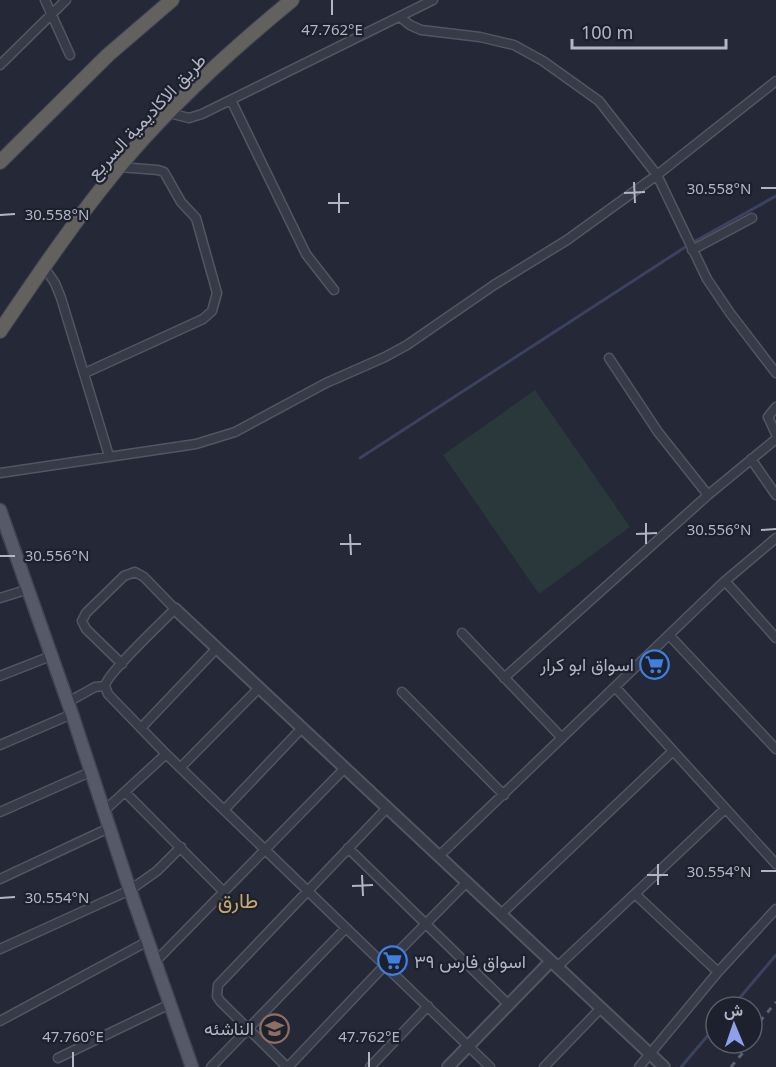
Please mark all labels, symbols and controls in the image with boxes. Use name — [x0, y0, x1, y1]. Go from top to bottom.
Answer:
scale bar — [572, 12, 726, 50]
text: 47.762°E — [301, 19, 363, 39]
text: 100 m — [581, 20, 633, 44]
street label: طريق الاكاديمية السريع — [81, 48, 211, 185]
text: 30.558°N — [687, 178, 751, 198]
text: 30.558°N — [25, 204, 89, 224]
text: 30.556°N — [687, 519, 751, 539]
text: 30.556°N — [25, 545, 89, 565]
supermarket icon: اسواق ابو كرار — [639, 648, 671, 680]
place label: اسواق ابو كرار — [539, 652, 634, 676]
text: 30.554°N — [687, 861, 751, 881]
district label: طارق — [218, 886, 258, 914]
text: 30.554°N — [25, 887, 89, 907]
supermarket icon: اسواق فارس ٣٩ — [377, 945, 409, 977]
place label: اسواق فارس ٣٩ — [414, 949, 526, 973]
north arrow — [704, 995, 764, 1055]
text: ش — [723, 999, 743, 1021]
school or university icon: الناشئه — [259, 1012, 291, 1044]
place label: الناشئه — [204, 1016, 254, 1040]
text: 47.760°E — [42, 1026, 104, 1046]
text: 47.762°E — [338, 1026, 400, 1046]

